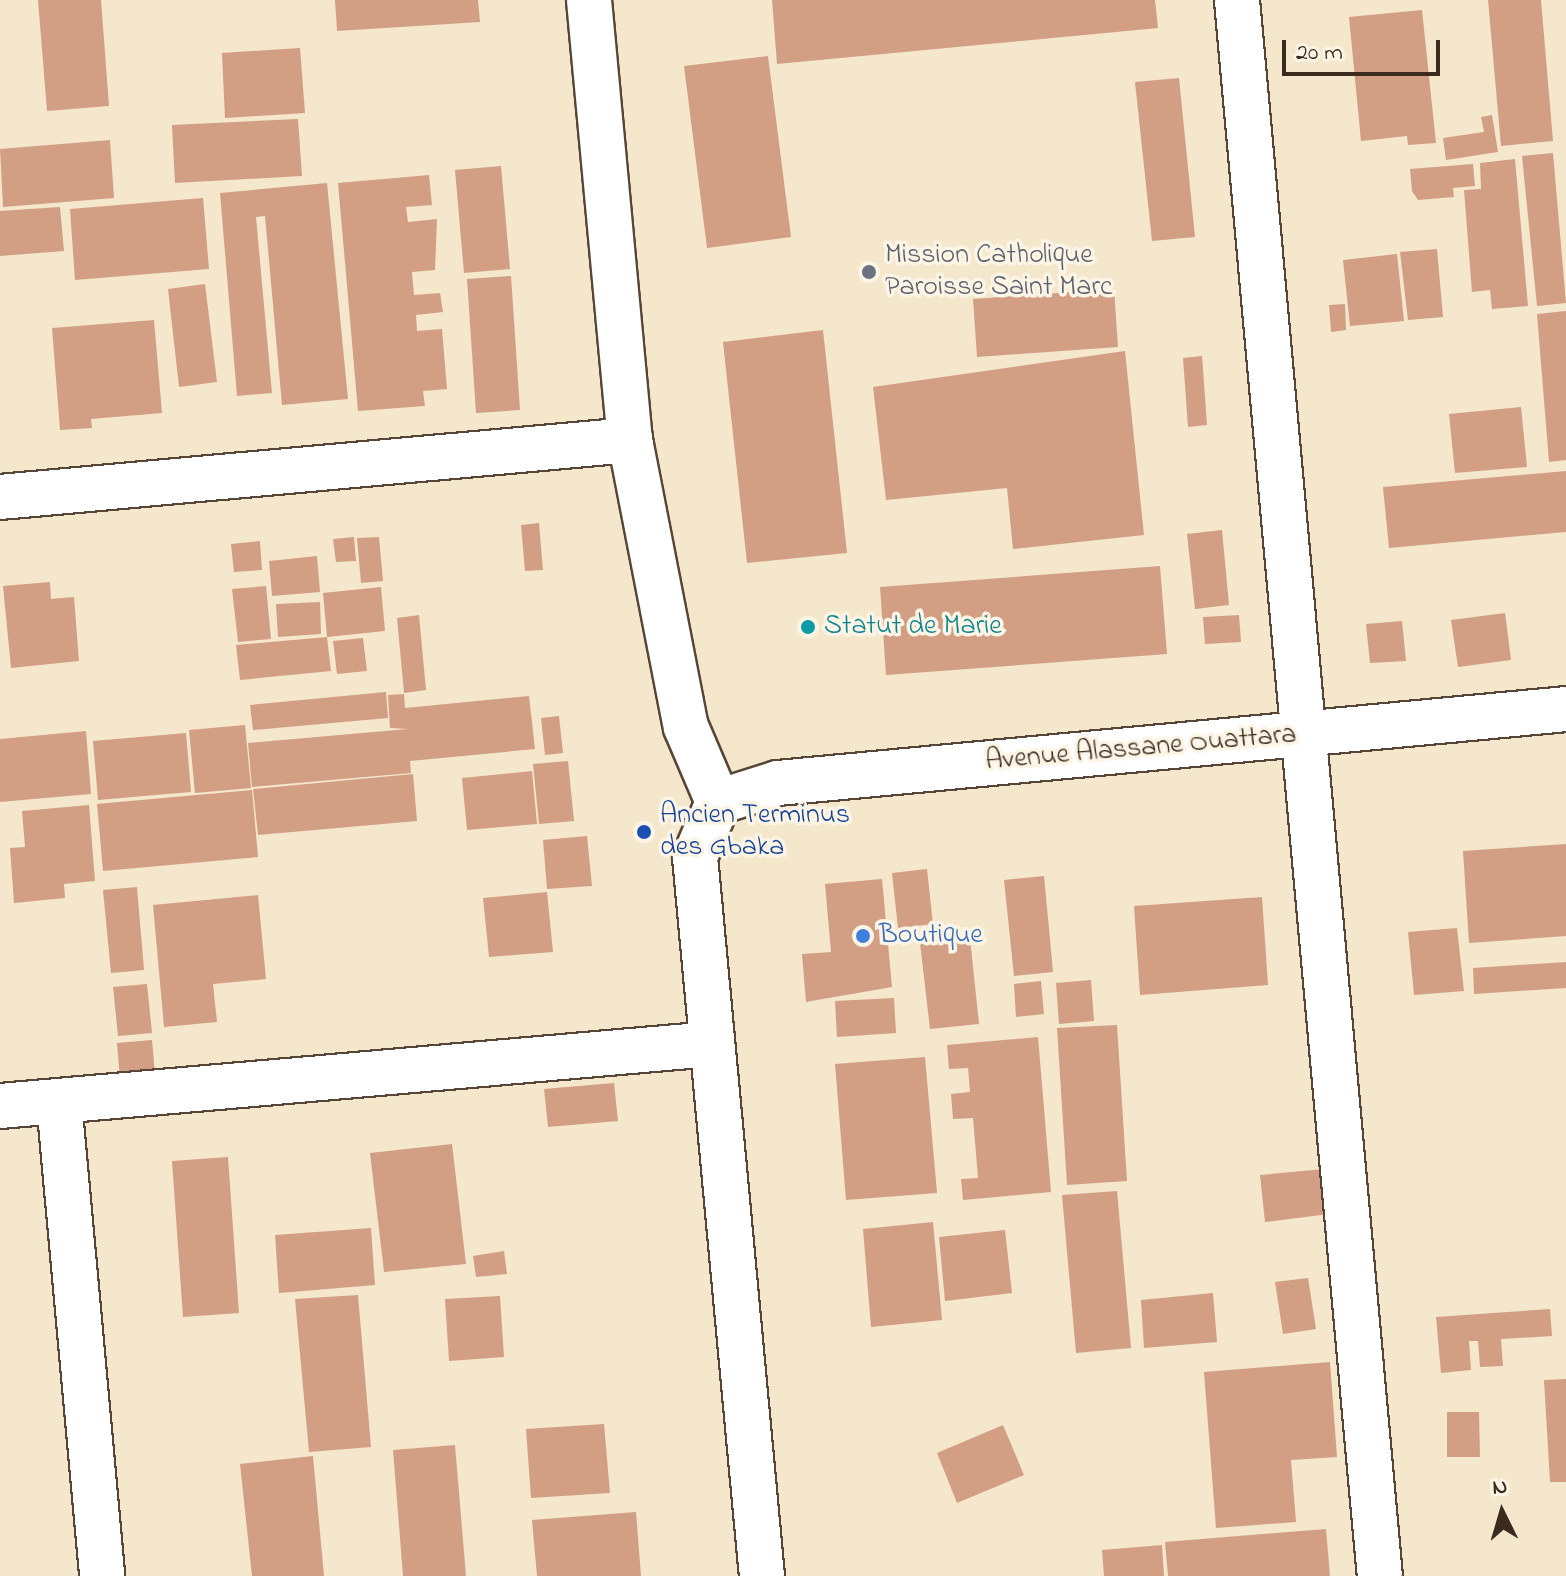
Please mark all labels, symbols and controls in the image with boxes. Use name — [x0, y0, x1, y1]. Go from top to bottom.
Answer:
scale bar — [1286, 24, 1444, 74]
text: 20 m — [1296, 36, 1343, 71]
place label: Mission Catholique Paroisse Saint Marc — [885, 239, 1113, 305]
marker: Mission Catholique Paroisse Saint Marc — [860, 263, 878, 281]
place label: Statut de Marie — [824, 610, 1002, 644]
marker: Statut de Marie — [799, 618, 817, 636]
street label: Avenue Alassane Ouattara — [984, 719, 1298, 779]
place label: Ancien Terminus des Gbaka — [660, 799, 850, 865]
marker: Ancien Terminus des Gbaka — [635, 823, 653, 841]
place label: Boutique — [879, 919, 983, 953]
marker: Boutique — [854, 927, 872, 945]
north arrow — [1462, 1472, 1542, 1552]
text: N — [1491, 1472, 1509, 1505]

